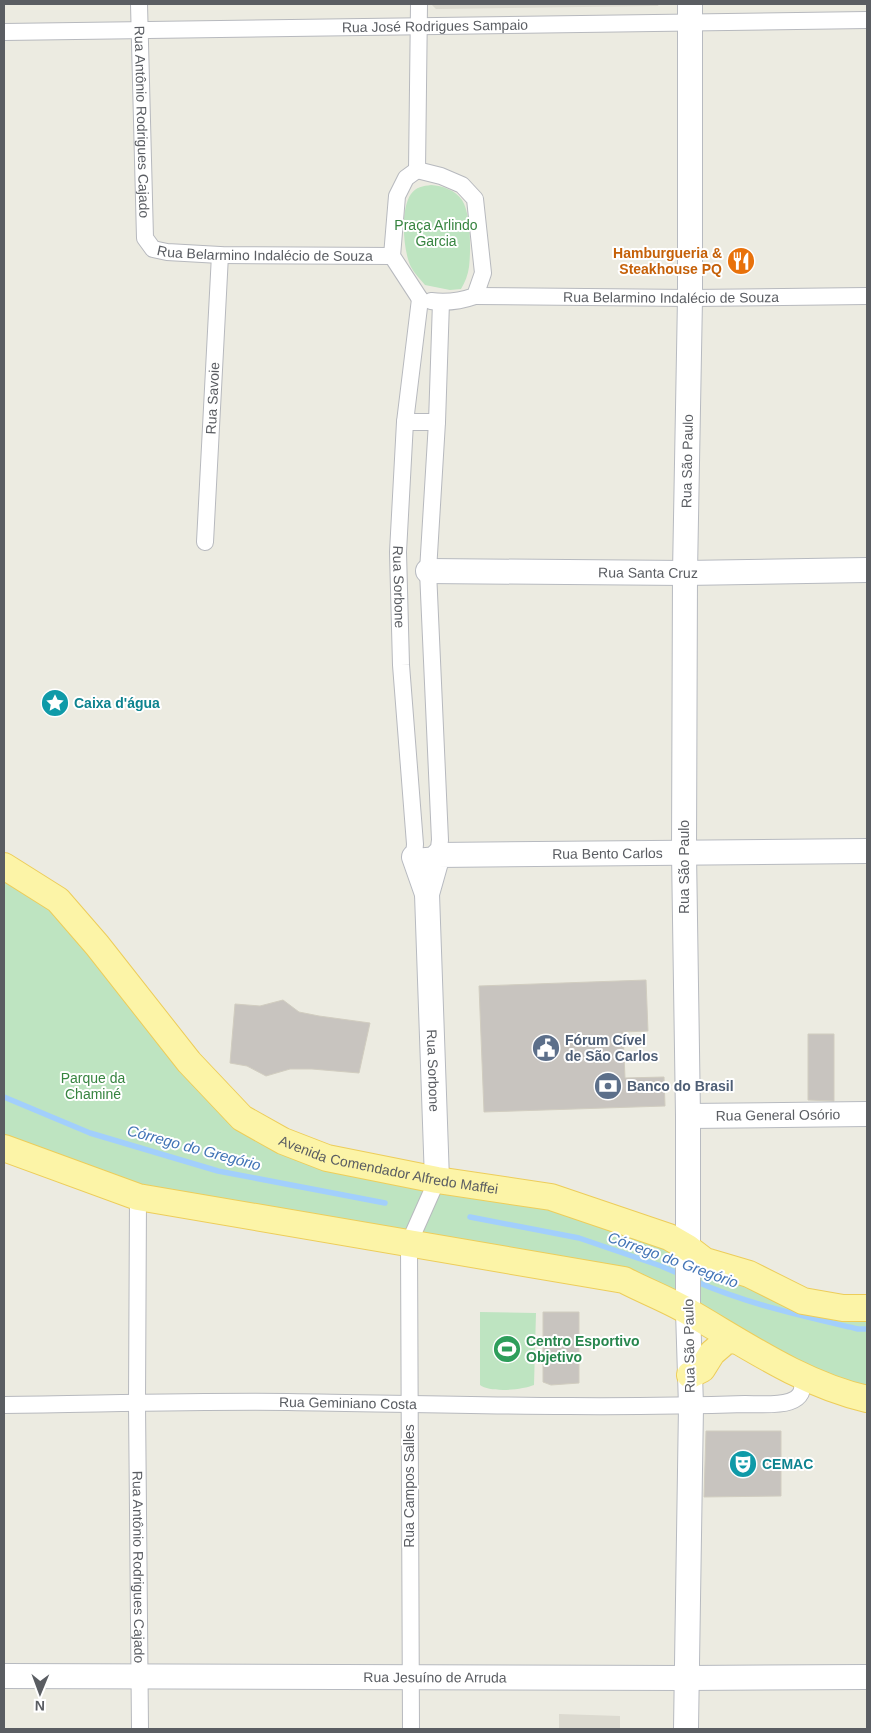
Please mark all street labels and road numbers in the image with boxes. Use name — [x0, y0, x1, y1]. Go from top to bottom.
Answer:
street label: Rua José Rodrigues Sampaio — [342, 17, 528, 35]
street label: Rua Antônio Rodrigues Cajado — [132, 26, 152, 219]
street label: Rua Belarmino Indalécio de Souza — [156, 242, 373, 264]
street label: Rua Belarmino Indalécio de Souza — [563, 289, 779, 306]
street label: Rua Savoie — [203, 361, 222, 435]
street label: Rua São Paulo — [678, 414, 696, 508]
street label: Rua Sorbone — [390, 545, 408, 629]
street label: Rua Santa Cruz — [598, 564, 698, 581]
street label: Rua São Paulo — [676, 820, 692, 914]
street label: Rua Bento Carlos — [552, 845, 663, 862]
street label: Rua Sorbone — [424, 1029, 443, 1112]
street label: Rua General Osório — [716, 1106, 841, 1124]
street label: Avenida Comendador Alfredo Maffei — [277, 1132, 499, 1197]
street label: Rua São Paulo — [680, 1299, 698, 1393]
street label: Rua Geminiano Costa — [279, 1394, 417, 1412]
street label: Rua Campos Salles — [401, 1424, 417, 1548]
street label: Rua Antônio Rodrigues Cajado — [130, 1471, 147, 1664]
street label: Rua Jesuíno de Arruda — [363, 1669, 507, 1685]

